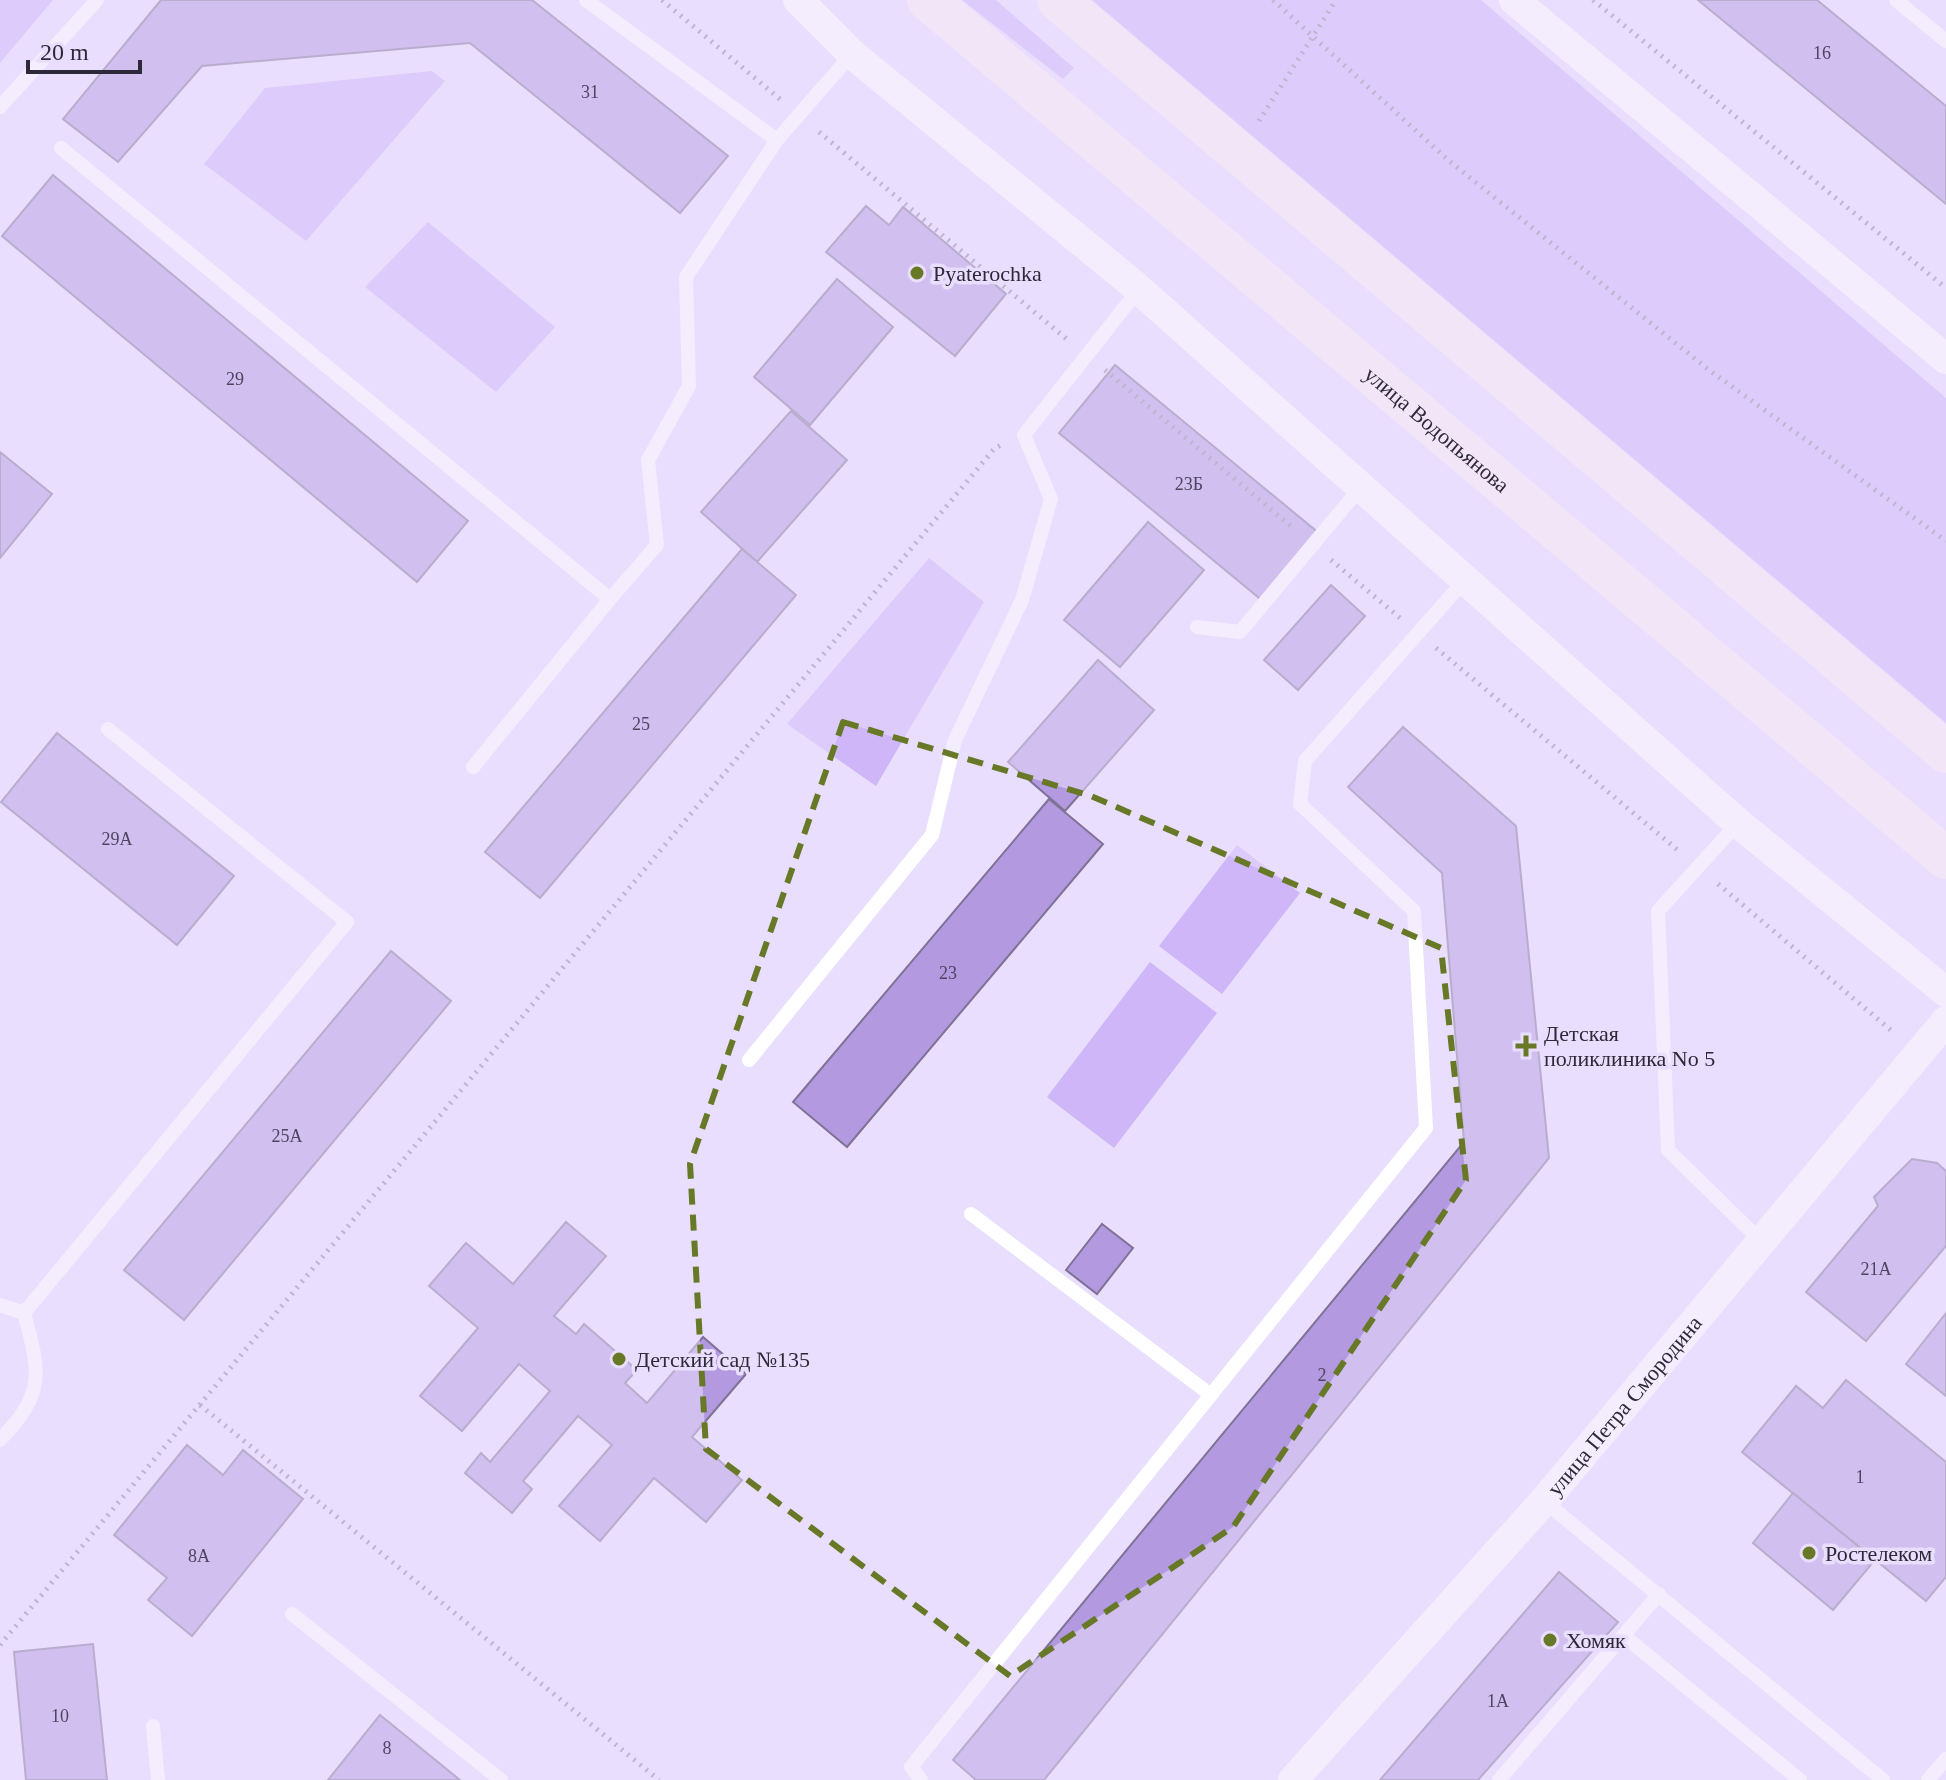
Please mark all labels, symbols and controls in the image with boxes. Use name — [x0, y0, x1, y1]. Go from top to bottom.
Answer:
scale bar — [28, 24, 140, 74]
text: 20 m — [40, 39, 89, 65]
house number: 16 — [1813, 43, 1831, 63]
house number: 31 — [581, 82, 599, 102]
place label: Pyaterochka — [933, 261, 1042, 286]
marker: Pyaterochka — [908, 264, 926, 282]
street label: улица Водопьянова — [1359, 361, 1515, 498]
house number: 29 — [226, 369, 244, 389]
house number: 23Б — [1175, 474, 1203, 494]
house number: 25 — [632, 714, 650, 734]
house number: 29А — [102, 829, 133, 849]
house number: 23 — [939, 963, 957, 983]
place label: Детская поликлиника No 5 — [1544, 1021, 1715, 1071]
marker: Детская поликлиника No 5 — [1515, 1035, 1537, 1057]
house number: 25А — [272, 1126, 303, 1146]
house number: 21А — [1861, 1259, 1892, 1279]
street label: улица Петра Смородина — [1542, 1310, 1707, 1501]
place label: Детский сад №135 — [635, 1347, 810, 1372]
marker: Детский сад №135 — [610, 1350, 628, 1368]
house number: 2 — [1318, 1365, 1327, 1385]
house number: 1 — [1856, 1467, 1865, 1487]
place label: Ростелеком — [1825, 1541, 1932, 1566]
marker: Ростелеком — [1800, 1544, 1818, 1562]
house number: 8А — [188, 1546, 210, 1566]
place label: Хомяк — [1566, 1628, 1626, 1653]
marker: Хомяк — [1541, 1631, 1559, 1649]
house number: 1А — [1487, 1691, 1509, 1711]
house number: 10 — [51, 1706, 69, 1726]
house number: 8 — [383, 1738, 392, 1758]

